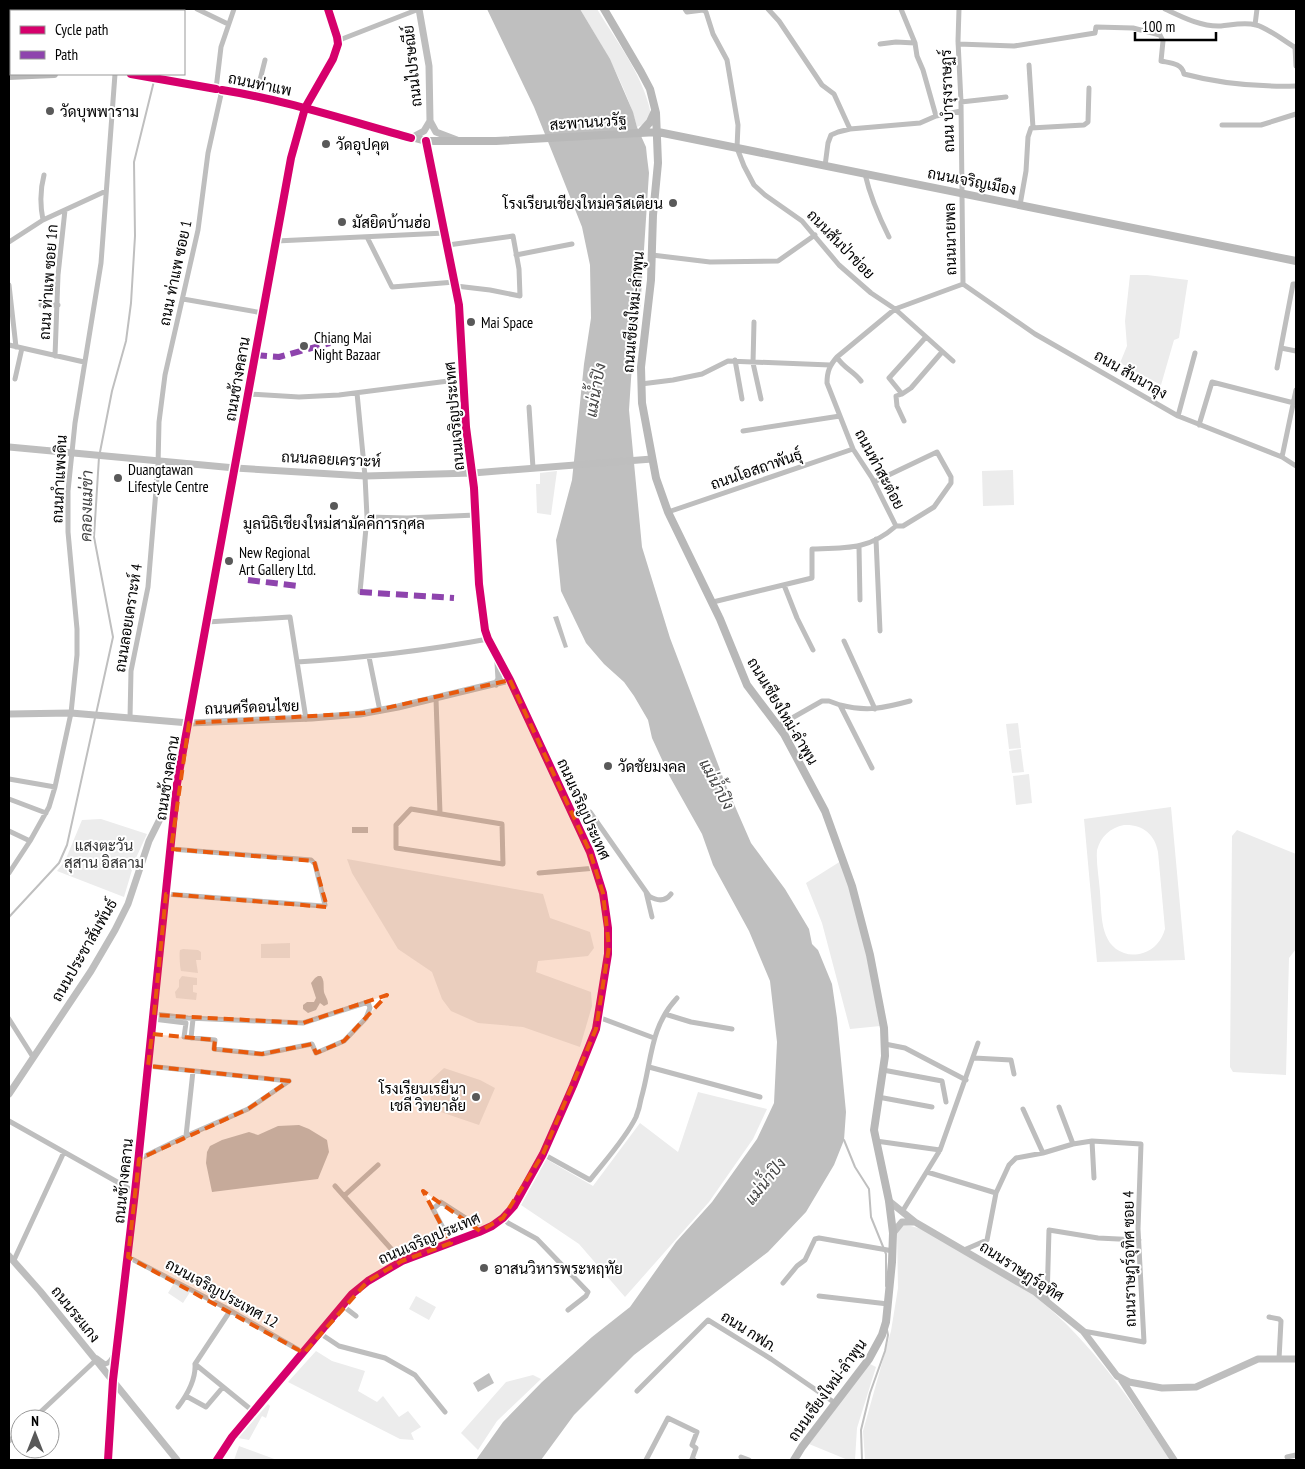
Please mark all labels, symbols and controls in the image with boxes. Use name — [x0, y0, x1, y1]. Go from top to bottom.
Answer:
legend — [10, 10, 185, 75]
scale bar — [1135, 10, 1216, 42]
text: 100 m — [1142, 17, 1175, 36]
text: Cycle path — [55, 20, 108, 39]
street label: ถนนไปรษณีย์ — [398, 24, 426, 108]
text: Path — [55, 45, 78, 64]
street label: ถนน บำรุงราษฏร์ — [936, 49, 960, 153]
street label: ถนนท่าแพ — [227, 68, 293, 100]
place label: วัดบุพพาราม — [60, 102, 139, 123]
marker: วัดบุพพาราม — [44, 105, 56, 117]
street label: สะพานนวรัฐ — [549, 110, 627, 135]
place label: วัดอุปคุต — [336, 135, 389, 156]
marker: วัดอุปคุต — [320, 138, 332, 150]
street label: ถนนเจริญเมือง — [926, 163, 1018, 199]
place label: โรงเรียนเชียงใหม่คริสเตียน — [502, 194, 663, 213]
marker: โรงเรียนเชียงใหม่คริสเตียน — [667, 197, 679, 209]
street label: ถนนนายพล — [940, 202, 960, 276]
street label: ถนนสันป่าข่อย — [803, 205, 879, 283]
place label: มัสยิดบ้านฮ่อ — [352, 213, 431, 232]
marker: มัสยิดบ้านฮ่อ — [336, 216, 348, 228]
street label: ถนน ท่าแพ ซอย 1 — [155, 219, 195, 327]
street label: ถนน ท่าแพ ซอย 1ก — [34, 223, 62, 341]
street label: ถนนเชียงใหม่-ลำพูน — [618, 250, 649, 374]
place label: Mai Space — [481, 313, 533, 332]
marker: Mai Space — [465, 316, 477, 328]
place label: Chiang Mai Night Bazaar — [314, 328, 381, 364]
street label: ถนนช้างคลาน — [220, 335, 254, 423]
marker: Chiang Mai Night Bazaar — [298, 340, 310, 352]
street label: ถนน สันนาลุง — [1090, 345, 1171, 404]
street label: ถนนเจริญประเทศ — [440, 361, 468, 471]
water label: แม่น้ำปิง — [576, 361, 610, 419]
street label: ถนนท่าสะต๋อย — [851, 426, 909, 512]
street label: ถนนกำแพงดิน — [47, 434, 71, 524]
street label: ถนนโอสถาพันธุ์ — [708, 444, 805, 495]
street label: ถนนลอยเคราะห์ — [281, 447, 381, 471]
place label: Duangtawan Lifestyle Centre — [128, 460, 209, 496]
water label: คลองแม่ข่า — [75, 470, 97, 542]
marker: Duangtawan Lifestyle Centre — [112, 472, 124, 484]
marker: มูลนิธิเชียงใหม่สามัคคีการกุศล — [328, 500, 340, 512]
place label: มูลนิธิเชียงใหม่สามัคคีการกุศล — [243, 514, 425, 535]
place label: New Regional Art Gallery Ltd. — [239, 543, 316, 579]
marker: New Regional Art Gallery Ltd. — [223, 555, 235, 567]
street label: ถนนลอยเคราะห์ 4 — [110, 562, 146, 674]
street label: ถนนเชียงใหม่-ลำพูน — [743, 654, 823, 769]
street label: ถนนศรีดอนไชย — [204, 696, 300, 718]
street label: ถนนช้างคลาน — [151, 734, 183, 822]
water label: แม่น้ำปิง — [695, 753, 742, 813]
street label: ถนนเจริญประเทศ — [553, 755, 615, 863]
place label: วัดชัยมงคล — [618, 757, 686, 776]
marker: วัดชัยมงคล — [602, 760, 614, 772]
park label: แสงตะวัน สุสาน อิสลาม — [64, 836, 144, 874]
street label: ถนนประชาสัมพันธ์ — [47, 895, 121, 1005]
place label: โรงเรียนเรยีนา เชลี วิทยาลัย — [378, 1079, 466, 1115]
marker: โรงเรียนเรยีนา เชลี วิทยาลัย — [470, 1091, 482, 1103]
street label: ถนนช้างคลาน — [109, 1137, 137, 1225]
water label: แม่น้ำปิง — [737, 1151, 790, 1209]
street label: ถนนราษฎร์อุทิศ ซอย 4 — [1118, 1190, 1142, 1327]
street label: ถนนเจริญประเทศ — [375, 1208, 483, 1268]
street label: ถนนราษฎร์อุทิศ — [975, 1237, 1068, 1307]
street label: ถนนเจริญประเทศ 12 — [162, 1254, 282, 1332]
place label: อาสนวิหารพระหฤทัย — [494, 1259, 623, 1278]
marker: อาสนวิหารพระหฤทัย — [478, 1262, 490, 1274]
street label: ถนนระแกง — [47, 1282, 105, 1346]
street label: ถนน กฟภ. — [718, 1306, 781, 1356]
street label: ถนนเชียงใหม่-ลำพูน — [783, 1335, 871, 1446]
north arrow — [10, 1409, 60, 1459]
text: N — [31, 1412, 39, 1430]

